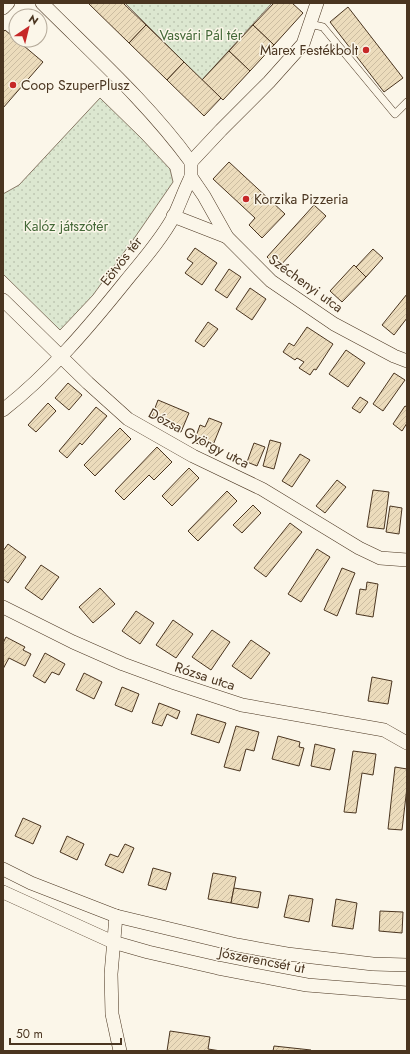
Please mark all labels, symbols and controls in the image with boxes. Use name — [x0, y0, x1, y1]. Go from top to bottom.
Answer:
north arrow — [8, 8, 48, 48]
text: N — [26, 11, 42, 29]
park label: Vasvári Pál tér — [160, 25, 243, 45]
place label: Marex Festékbolt — [260, 40, 359, 60]
marker: Marex Festékbolt — [361, 45, 371, 55]
place label: Coop SzuperPlusz — [21, 75, 130, 95]
marker: Coop SzuperPlusz — [8, 80, 18, 90]
place label: Korzika Pizzeria — [254, 189, 348, 209]
marker: Korzika Pizzeria — [241, 194, 251, 204]
park label: Kalóz játszótér — [24, 216, 108, 236]
street label: Eötvös tér — [95, 232, 147, 290]
street label: Széchenyi utca — [265, 249, 347, 317]
street label: Dózsa György utca — [145, 403, 253, 473]
street label: Rózsa utca — [172, 657, 238, 695]
street label: Jószerencsét út — [215, 941, 307, 978]
scale bar — [10, 1020, 121, 1046]
text: 50 m — [16, 1025, 43, 1043]

